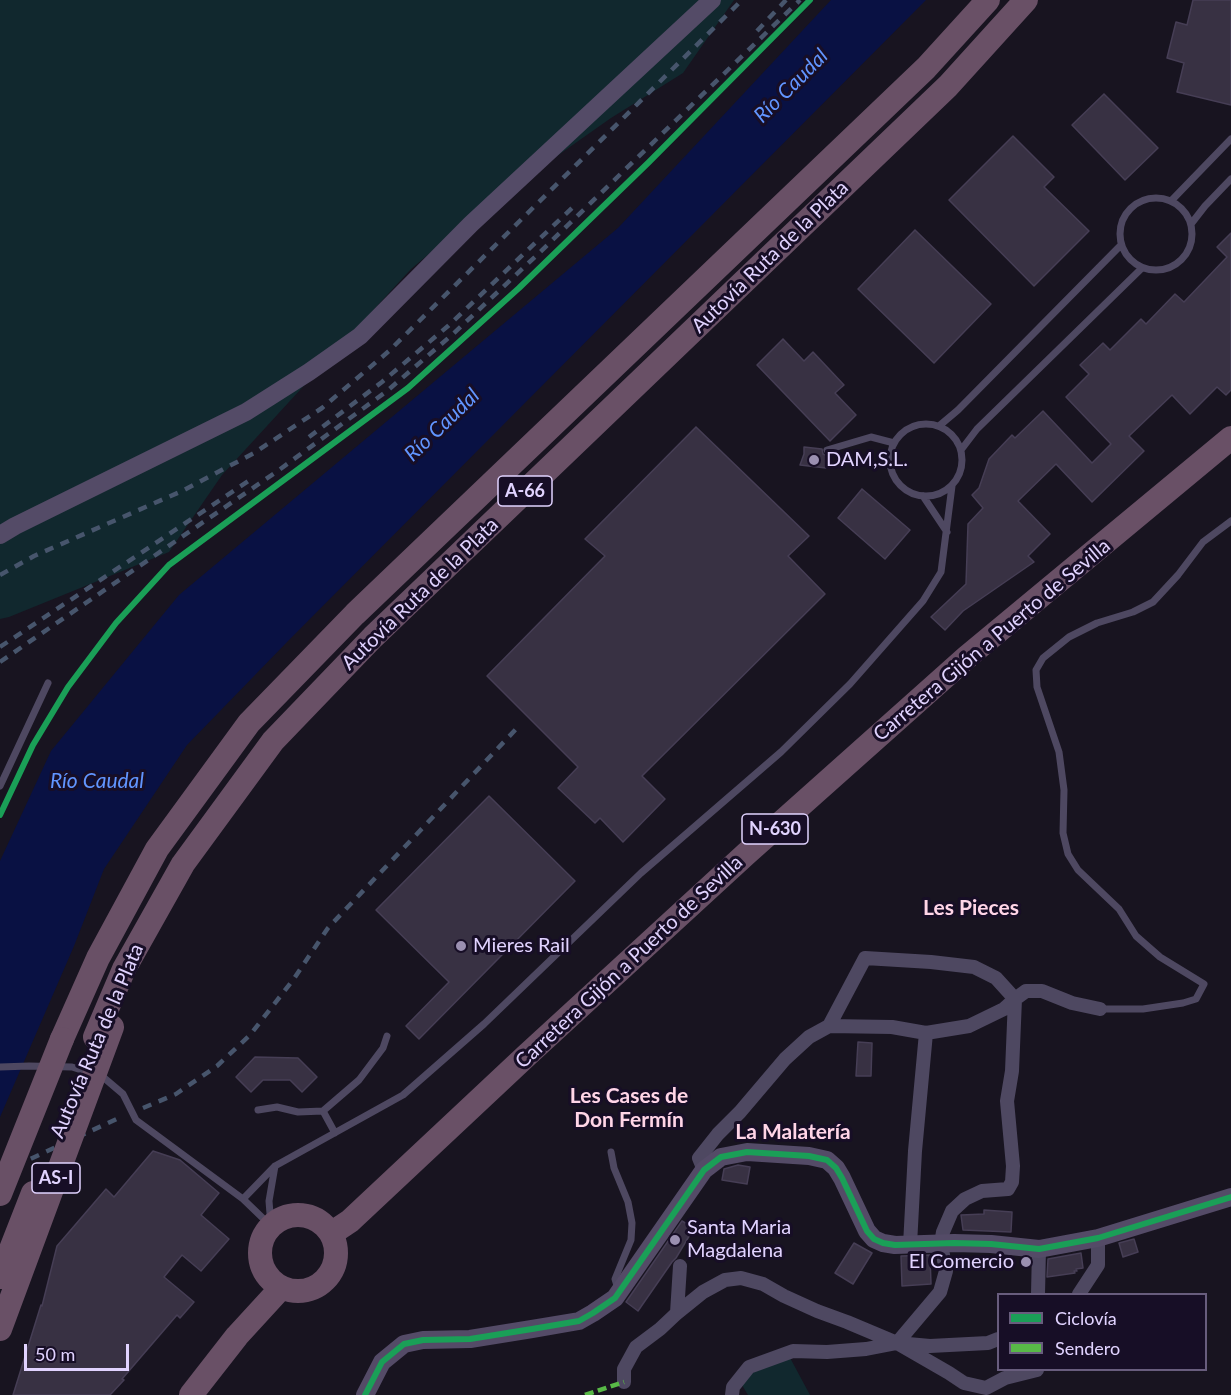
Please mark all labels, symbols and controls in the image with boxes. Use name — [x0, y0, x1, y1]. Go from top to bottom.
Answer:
water label: Río Caudal — [749, 44, 833, 128]
street label: Autovía Ruta de la Plata — [687, 176, 853, 338]
water label: Río Caudal — [399, 383, 485, 467]
place label: DAM,S.L. — [826, 448, 908, 472]
marker: DAM,S.L. — [807, 453, 821, 467]
road number: A-66 — [498, 476, 552, 506]
street label: Autovía Ruta de la Plata — [337, 513, 503, 675]
street label: Carretera Gijón a Puerto de Sevilla — [869, 534, 1115, 746]
water label: Río Caudal — [50, 768, 144, 794]
road number: N-630 — [742, 814, 808, 844]
street label: Carretera Gijón a Puerto de Sevilla — [511, 850, 747, 1074]
district label: Les Pieces — [923, 895, 1019, 921]
place label: Mieres Rail — [473, 934, 570, 958]
marker: Mieres Rail — [454, 939, 468, 953]
street label: Autovía Ruta de la Plata — [45, 940, 149, 1142]
district label: Les Cases de Don Fermín — [570, 1083, 688, 1133]
district label: La Malatería — [735, 1119, 851, 1145]
road number: AS-I — [32, 1163, 80, 1193]
place label: Santa Maria Magdalena — [687, 1216, 791, 1263]
marker: Santa Maria Magdalena — [668, 1233, 682, 1247]
place label: El Comercio — [909, 1250, 1014, 1274]
marker: El Comercio — [1019, 1255, 1033, 1269]
legend — [997, 1293, 1207, 1371]
text: Ciclovía — [1055, 1307, 1117, 1329]
scale bar — [27, 1332, 132, 1370]
text: Sendero — [1055, 1337, 1120, 1359]
text: 50 m — [35, 1343, 75, 1365]

